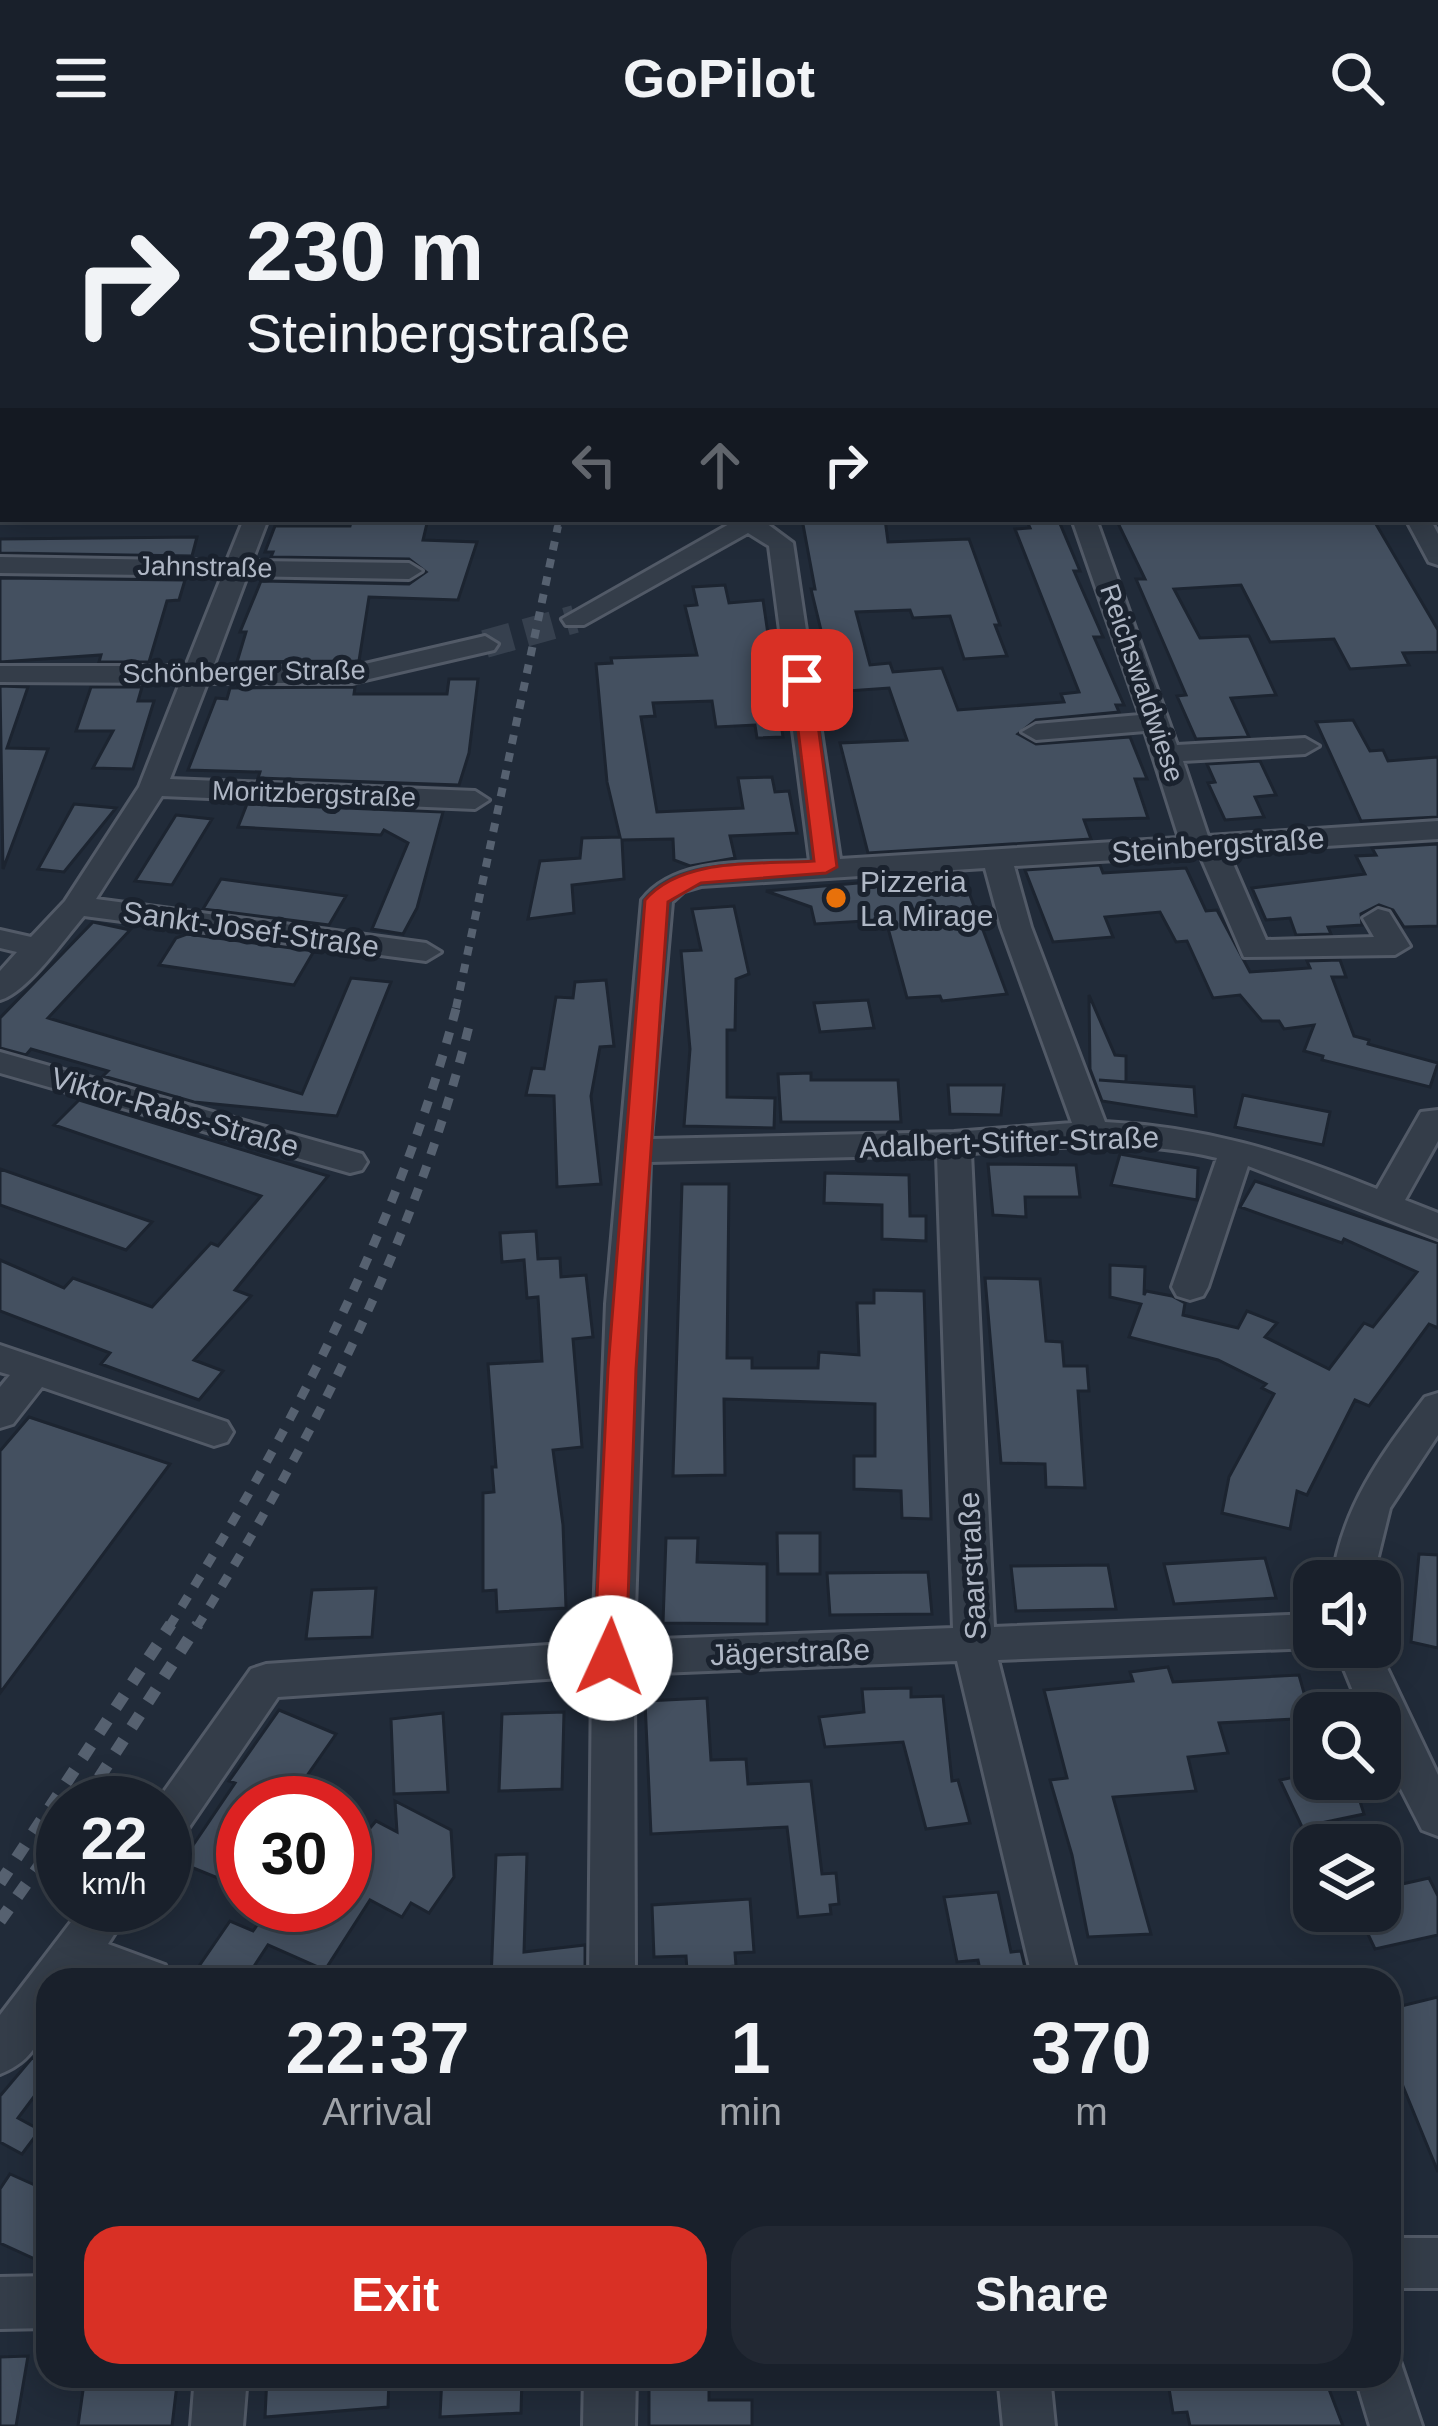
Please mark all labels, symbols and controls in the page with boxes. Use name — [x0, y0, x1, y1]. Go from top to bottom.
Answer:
icon: menu — [48, 45, 114, 111]
icon: search — [1324, 45, 1390, 111]
text: GoPilot — [623, 48, 815, 108]
icon: right — [48, 204, 204, 360]
text: 230 m — [246, 204, 484, 298]
text: Steinbergstraße — [246, 303, 630, 363]
icon: left — [561, 432, 627, 498]
icon: ahead — [687, 432, 753, 498]
icon: right — [813, 432, 879, 498]
street label: Jahnstraße — [137, 551, 273, 583]
street label: Reichswaldwiese — [1094, 580, 1190, 786]
pin — [751, 629, 853, 731]
icon: arrive — [769, 647, 835, 713]
street label: Schönberger Straße — [122, 655, 366, 689]
street label: Moritzbergstraße — [212, 775, 416, 813]
street label: Steinbergstraße — [1110, 821, 1326, 869]
place label: Pizzeria La Mirage — [860, 865, 993, 932]
marker: Pizzeria La Mirage — [823, 885, 849, 911]
street label: Sankt-Josef-Straße — [121, 895, 381, 963]
street label: Viktor-Rabs-Straße — [47, 1061, 303, 1163]
street label: Adalbert-Stifter-Straße — [858, 1120, 1160, 1164]
street label: Saarstraße — [952, 1491, 992, 1641]
map controls — [1293, 1560, 1401, 1932]
button: sound — [1293, 1560, 1401, 1668]
position arrow — [547, 1595, 673, 1721]
street label: Jägerstraße — [709, 1633, 871, 1671]
button: search — [1293, 1692, 1401, 1800]
speed limit sign: 30 — [216, 1776, 372, 1932]
text: 22 — [81, 1805, 147, 1872]
button: layers — [1293, 1824, 1401, 1932]
text: km/h — [81, 1867, 147, 1900]
text: 22:37 — [285, 2008, 470, 2088]
text: 1 — [730, 2008, 771, 2088]
text: 370 — [1031, 2008, 1152, 2088]
text: Arrival — [322, 2090, 433, 2133]
text: min — [719, 2090, 782, 2133]
text: m — [1075, 2090, 1108, 2133]
button: Exit — [84, 2226, 707, 2364]
button: Share — [731, 2226, 1353, 2364]

